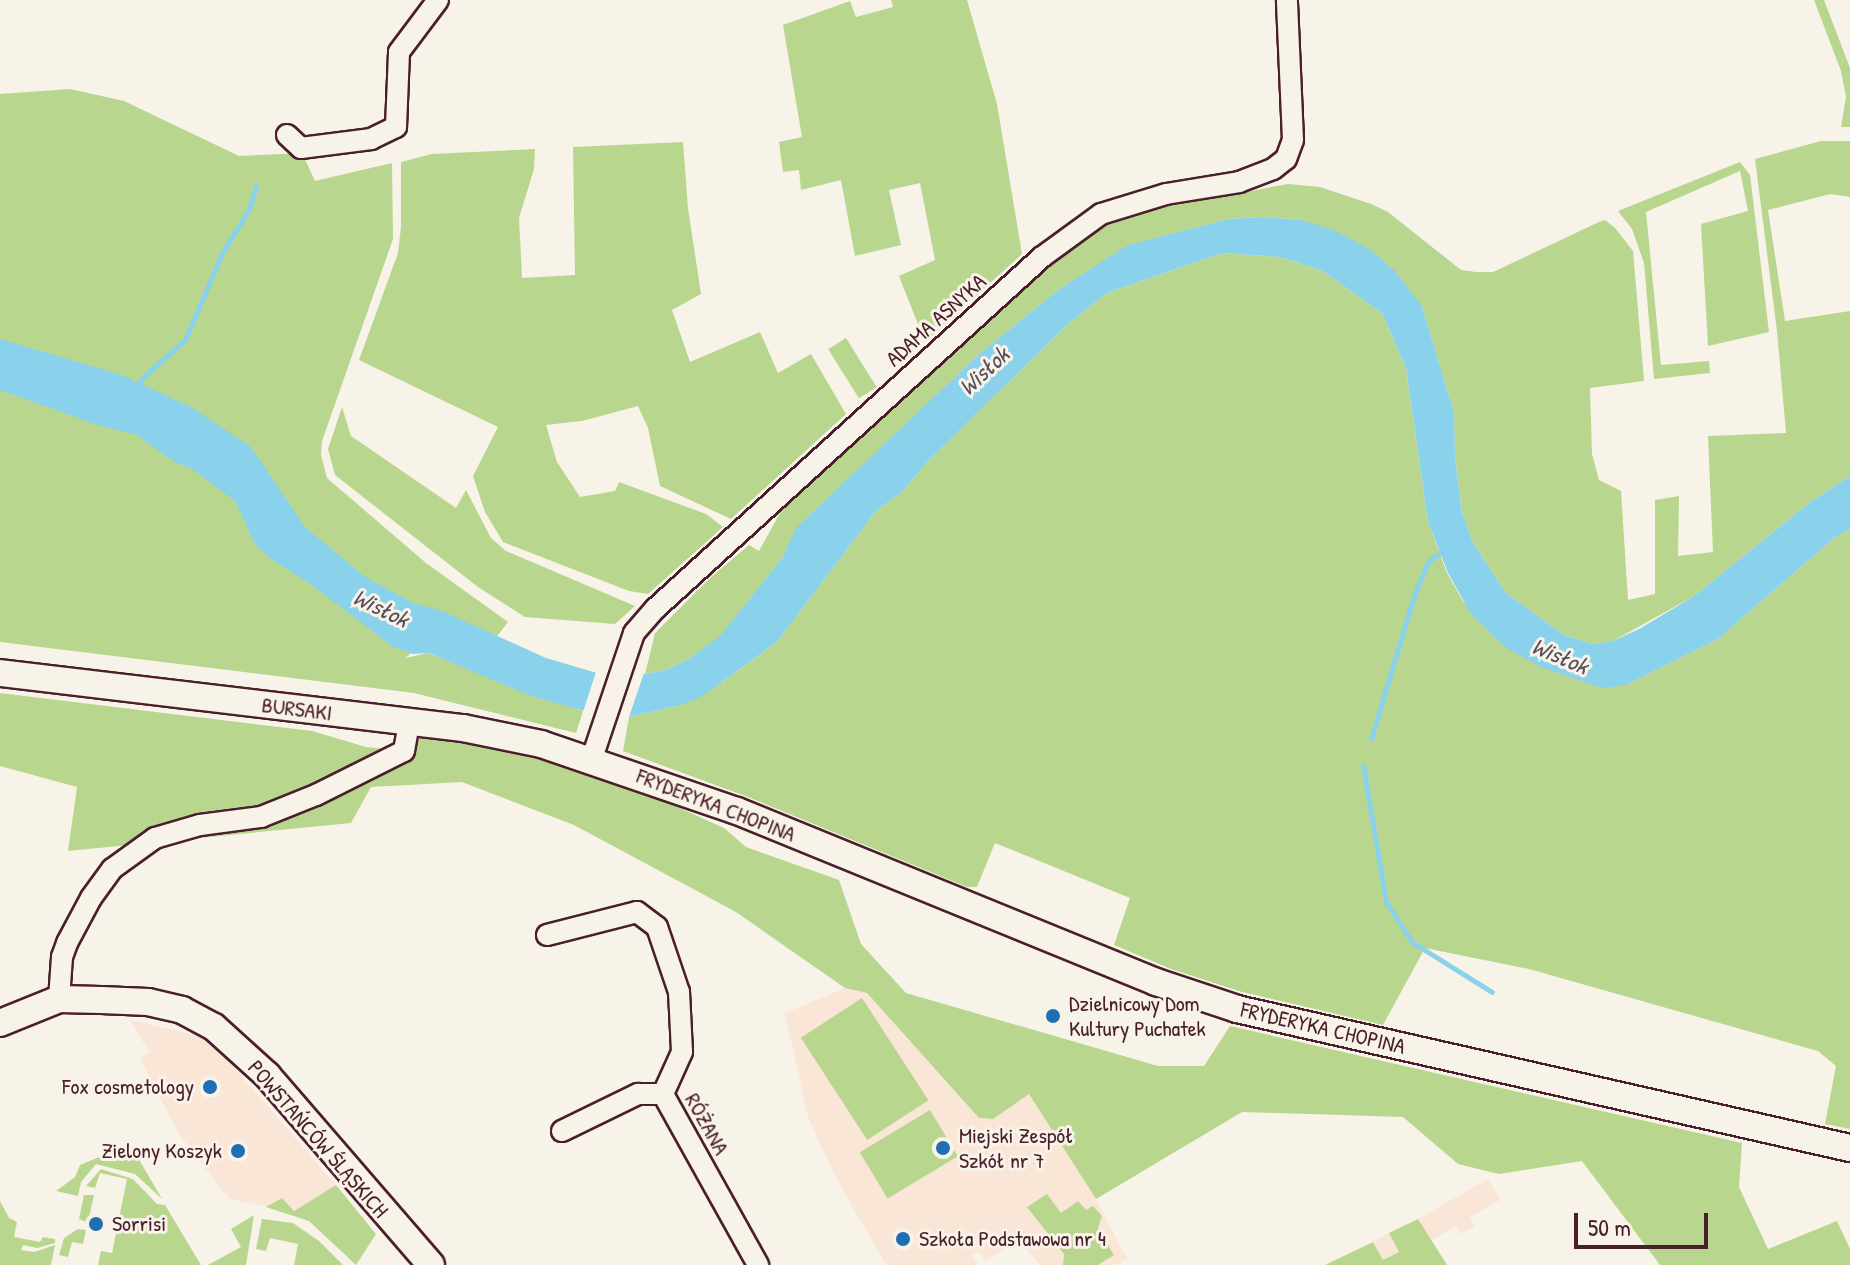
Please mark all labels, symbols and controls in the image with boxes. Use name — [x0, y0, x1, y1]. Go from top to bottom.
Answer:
street label: ADAMA ASNYKA — [881, 268, 991, 372]
water label: Wisłok — [953, 341, 1015, 401]
water label: Wisłok — [349, 582, 413, 634]
water label: Wisłok — [1528, 631, 1592, 681]
street label: BURSAKI — [260, 692, 334, 726]
street label: FRYDERYKA CHOPINA — [633, 763, 799, 847]
place label: Dzielnicowy Dom Kultury Puchatek — [1069, 990, 1206, 1042]
street label: FRYDERYKA CHOPINA — [1238, 996, 1408, 1060]
marker: Dzielnicowy Dom Kultury Puchatek — [1044, 1007, 1062, 1025]
street label: POWSTAŃCÓW ŚLĄSKICH — [242, 1055, 394, 1223]
place label: Fox cosmetology — [62, 1074, 194, 1100]
marker: Fox cosmetology — [201, 1078, 219, 1096]
street label: RÓŻANA — [679, 1088, 735, 1160]
place label: Miejski Zespół Szkół nr 7 — [959, 1122, 1074, 1174]
place label: Zielony Koszyk — [101, 1138, 222, 1164]
marker: Miejski Zespół Szkół nr 7 — [934, 1139, 952, 1157]
marker: Zielony Koszyk — [229, 1142, 247, 1160]
scale bar — [1578, 1197, 1712, 1247]
place label: Sorrisi — [112, 1211, 166, 1237]
text: 50 m — [1588, 1211, 1631, 1243]
marker: Sorrisi — [87, 1215, 105, 1233]
place label: Szkoła Podstawowa nr 4 — [919, 1226, 1106, 1252]
marker: Szkoła Podstawowa nr 4 — [894, 1230, 912, 1248]

